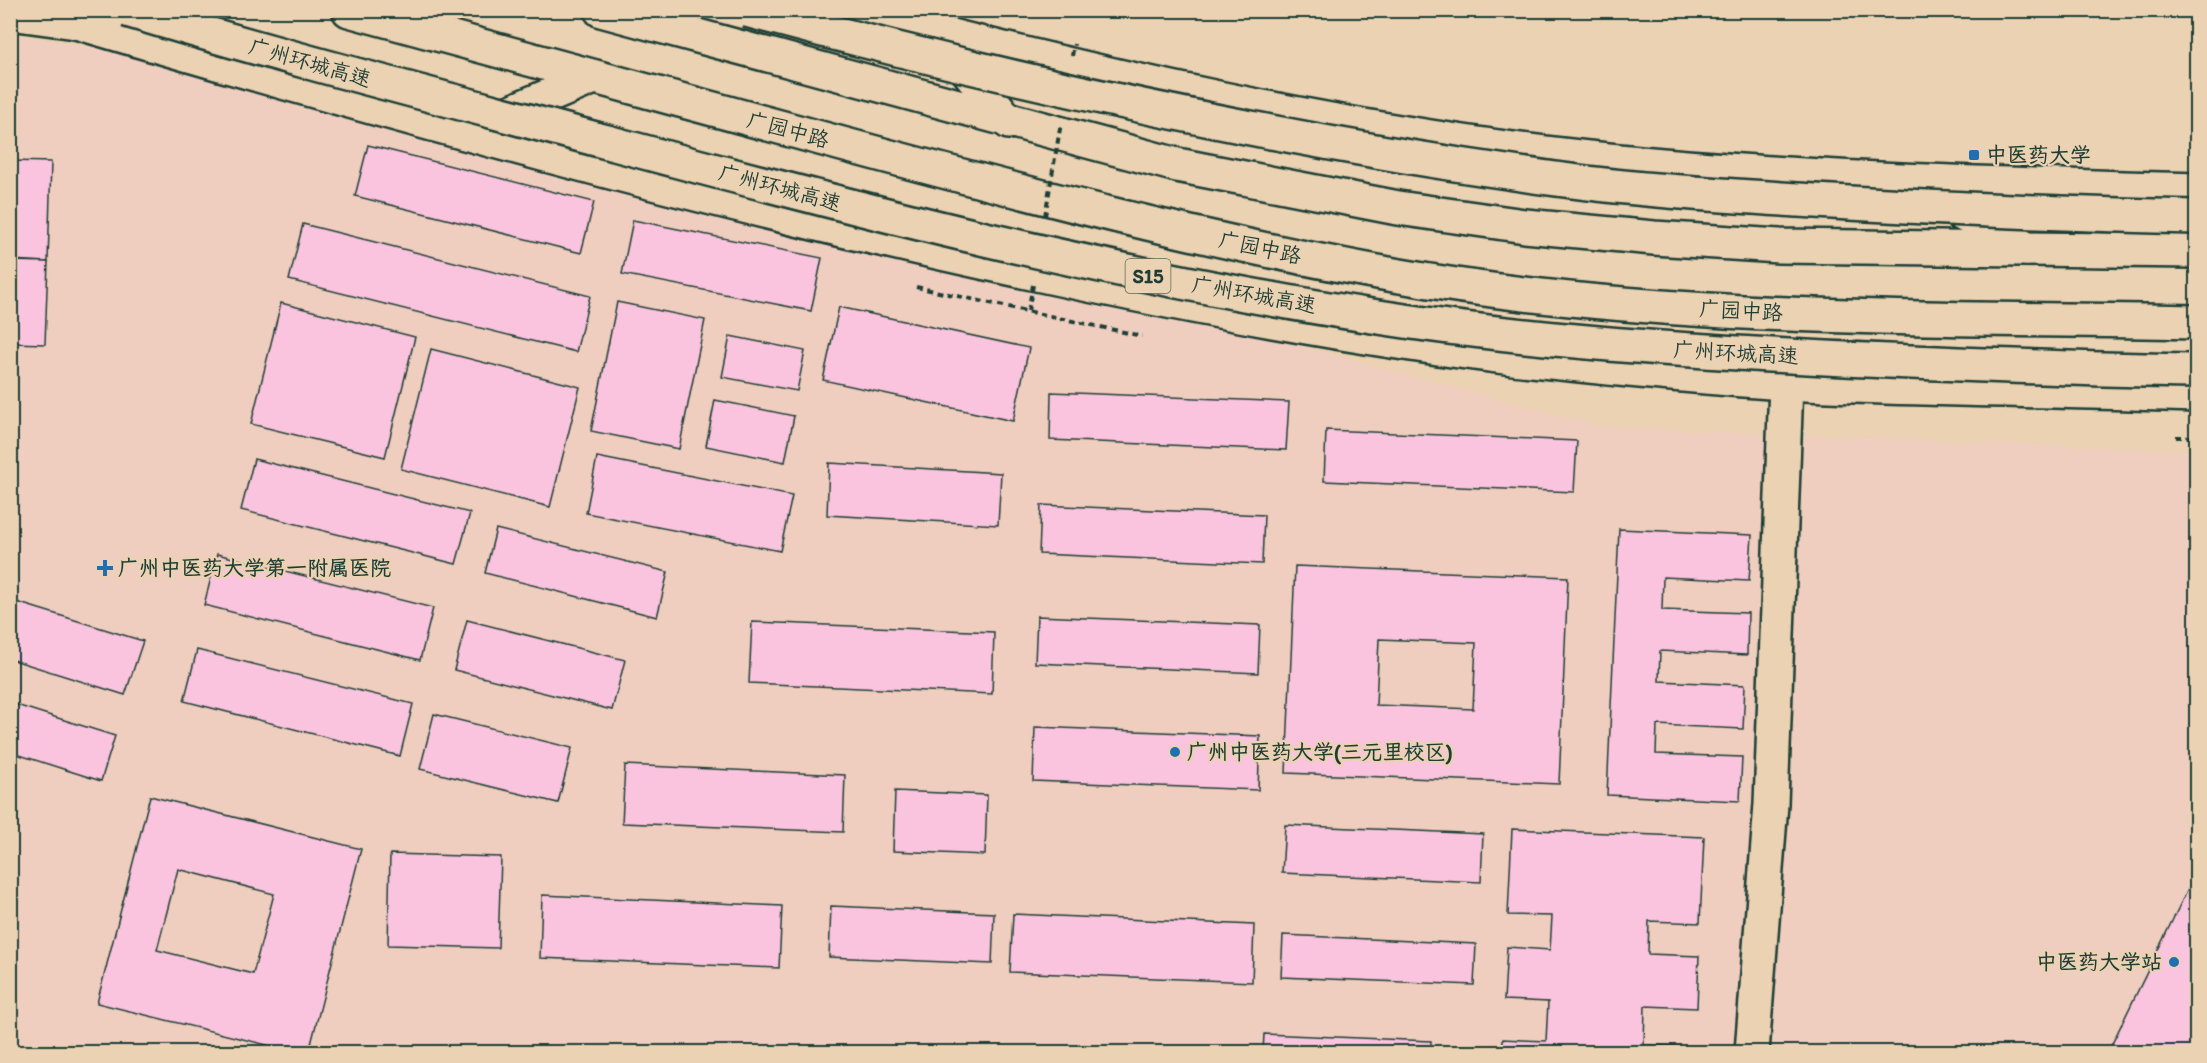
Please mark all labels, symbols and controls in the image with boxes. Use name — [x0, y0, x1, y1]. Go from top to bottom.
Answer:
street label: 广州环城高速 — [246, 33, 374, 92]
street label: 广园中路 — [744, 107, 832, 152]
place label: 中医药大学 — [1986, 142, 2091, 167]
marker: 中医药大学 — [1967, 148, 1981, 162]
street label: 广州环城高速 — [716, 159, 844, 216]
street label: 广园中路 — [1216, 227, 1304, 268]
road number: S15 — [1126, 259, 1170, 293]
street label: 广州环城高速 — [1190, 271, 1318, 318]
street label: 广园中路 — [1698, 296, 1784, 325]
street label: 广州环城高速 — [1672, 337, 1800, 368]
place label: 广州中医药大学第一附属医院 — [118, 555, 391, 580]
marker: 广州中医药大学第一附属医院 — [96, 559, 114, 577]
place label: 广州中医药大学(三元里校区) — [1187, 739, 1453, 765]
marker: 广州中医药大学(三元里校区) — [1168, 745, 1182, 759]
place label: 中医药大学站 — [2036, 949, 2162, 974]
marker: 中医药大学站 — [2167, 955, 2181, 969]

